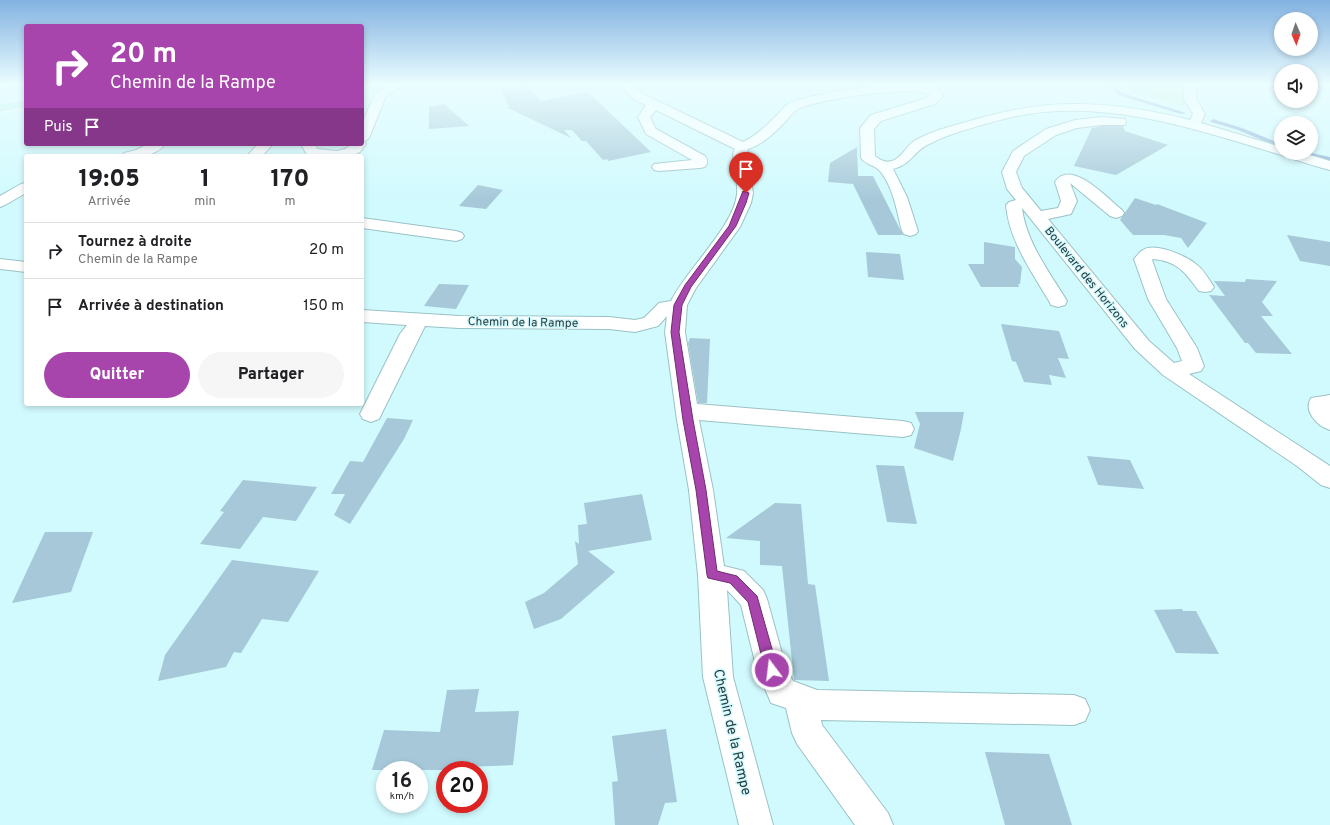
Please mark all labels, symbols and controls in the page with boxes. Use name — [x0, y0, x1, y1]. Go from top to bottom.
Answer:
north arrow — [1274, 12, 1318, 56]
map controls — [1274, 12, 1318, 160]
text: 20 m — [110, 37, 177, 73]
icon: right — [44, 40, 96, 92]
button: sound — [1274, 64, 1318, 108]
text: Chemin de la Rampe — [110, 72, 276, 95]
icon: arrive — [81, 116, 103, 138]
button: layers — [1274, 116, 1318, 160]
text: Puis — [44, 118, 73, 137]
pin — [729, 152, 763, 193]
icon: arrive — [735, 158, 757, 180]
text: 19:05 — [79, 165, 140, 195]
text: 1 — [200, 165, 210, 195]
text: 170 — [270, 165, 309, 195]
text: Arrivée — [88, 194, 130, 210]
text: min — [194, 194, 216, 210]
text: m — [284, 194, 295, 210]
street label: Boulevard des Horizons — [1040, 224, 1132, 332]
text: Tournez à droite — [78, 233, 192, 252]
icon: right — [44, 240, 66, 262]
text: 20 m — [309, 241, 344, 260]
text: Chemin de la Rampe — [78, 252, 198, 268]
icon: arrive — [44, 296, 66, 318]
text: Arrivée à destination — [78, 297, 224, 316]
text: 150 m — [303, 297, 344, 316]
street label: Chemin de la Rampe — [468, 314, 578, 332]
button: Quitter — [44, 352, 190, 398]
button: Partager — [198, 352, 344, 398]
position arrow — [751, 649, 793, 691]
street label: Chemin de la Rampe — [709, 668, 754, 797]
speed limit sign: 20 — [436, 761, 488, 813]
text: 16 — [392, 769, 412, 795]
text: km/h — [390, 790, 414, 803]

